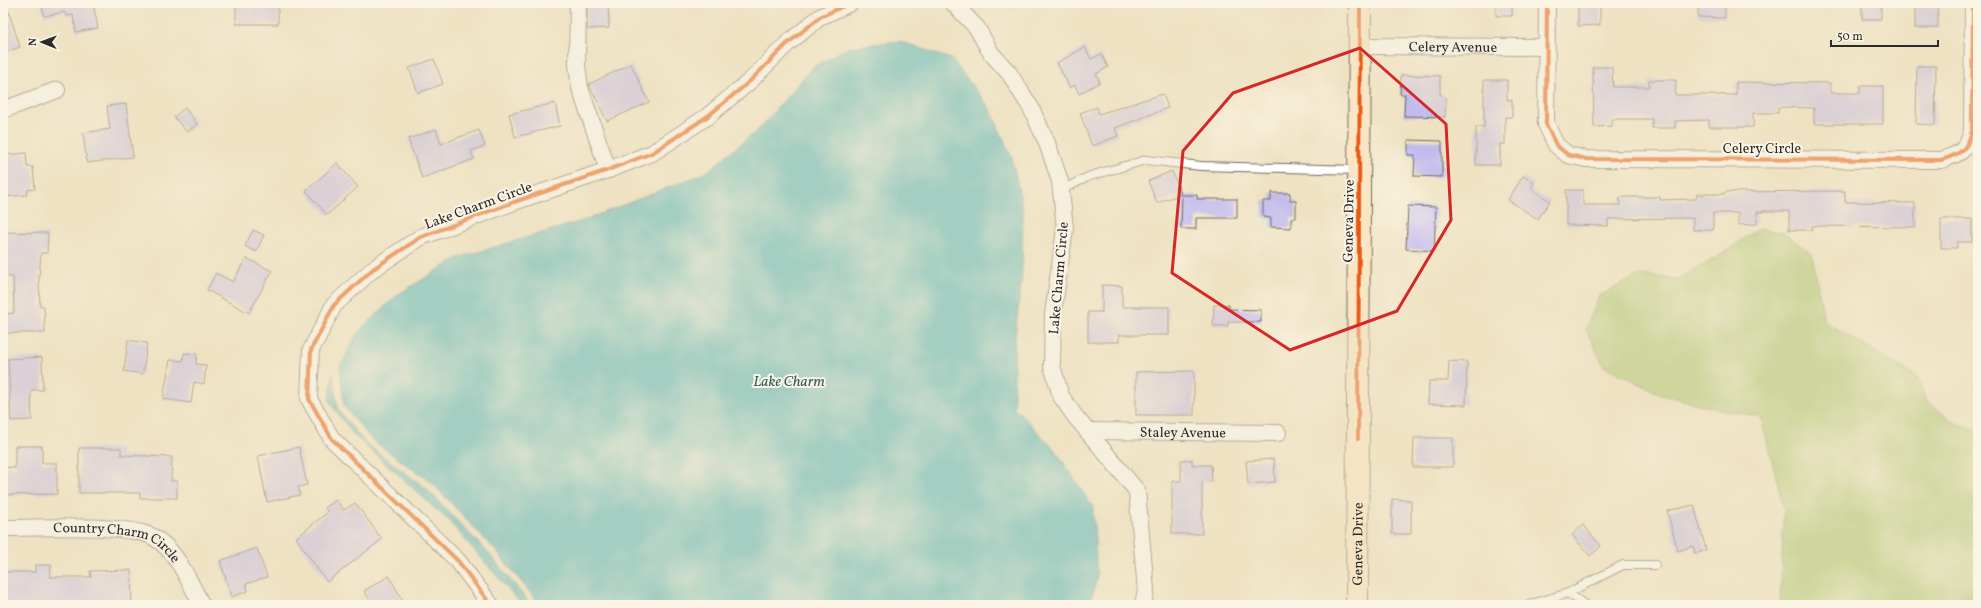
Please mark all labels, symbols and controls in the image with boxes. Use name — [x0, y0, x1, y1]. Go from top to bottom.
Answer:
north arrow — [22, 22, 62, 62]
scale bar — [1831, 22, 1938, 48]
text: 50 m — [1837, 29, 1863, 45]
text: N — [26, 38, 41, 46]
street label: Celery Avenue — [1409, 38, 1498, 58]
street label: Celery Circle — [1723, 140, 1802, 159]
street label: Lake Charm Circle — [422, 178, 535, 235]
street label: Geneva Drive — [1339, 179, 1360, 263]
street label: Lake Charm Circle — [1045, 221, 1074, 335]
water label: Lake Charm — [753, 372, 825, 393]
street label: Staley Avenue — [1140, 424, 1227, 443]
street label: Geneva Drive — [1349, 502, 1369, 586]
street label: Country Charm Circle — [53, 519, 184, 567]

